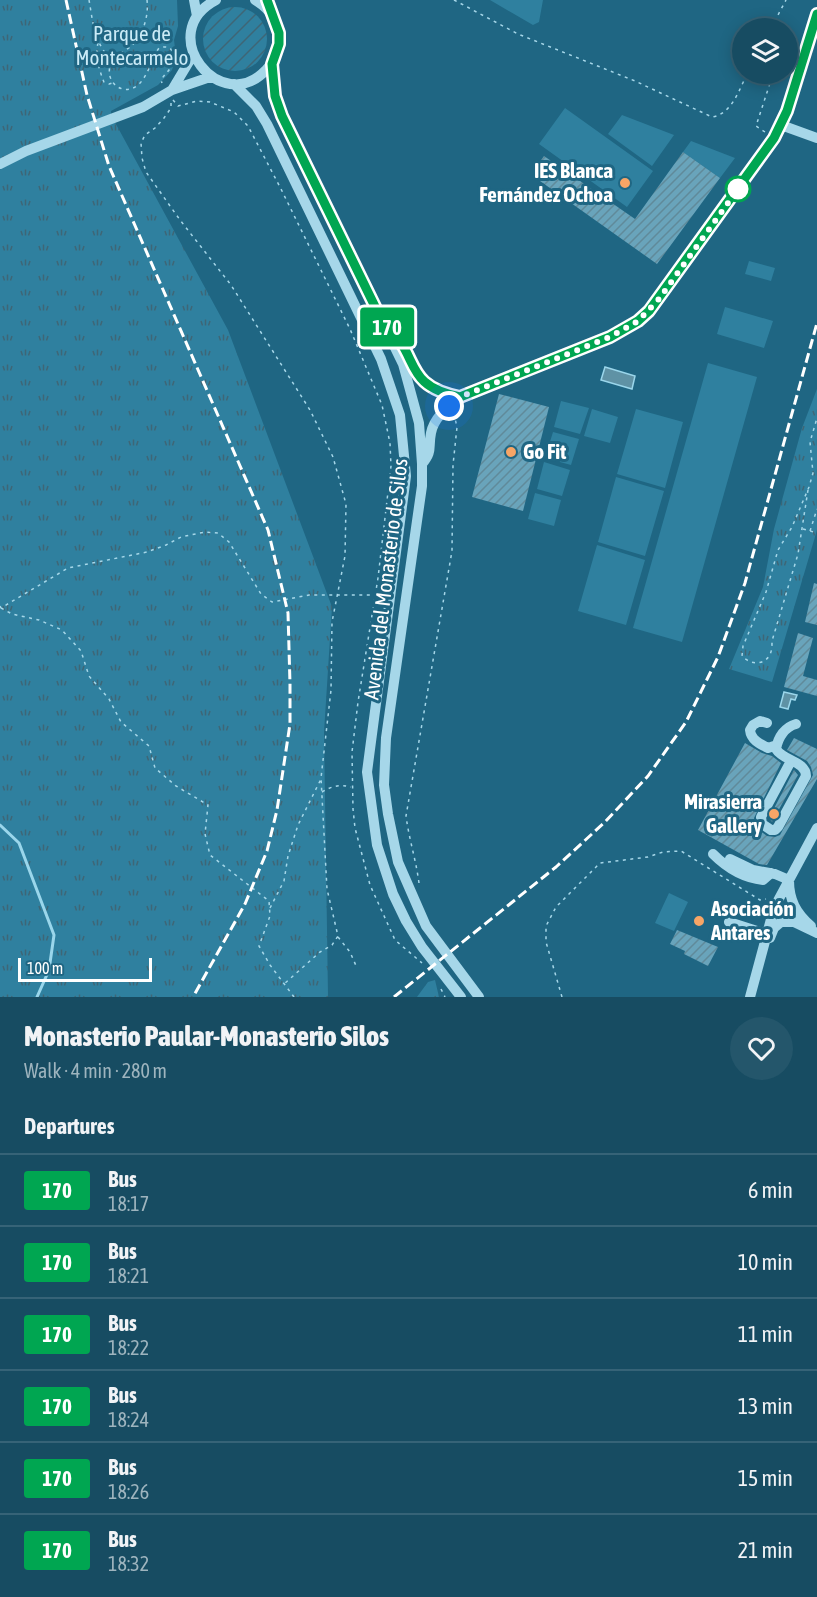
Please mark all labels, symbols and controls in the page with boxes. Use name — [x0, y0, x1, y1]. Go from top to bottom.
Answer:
map controls — [732, 18, 798, 84]
button: layers — [732, 18, 798, 84]
park label: Parque de Montecarmelo — [75, 21, 189, 69]
place label: IES Blanca Fernández Ochoa — [479, 158, 613, 206]
marker: IES Blanca Fernández Ochoa — [618, 176, 632, 190]
unlabelled marker — [725, 176, 751, 202]
line badge: 170 — [352, 308, 422, 346]
text: 170 — [372, 315, 402, 339]
your location — [434, 391, 464, 421]
place label: Go Fit — [523, 439, 566, 463]
marker: Go Fit — [504, 445, 518, 459]
street label: Avenida del Monasterio de Silos — [358, 457, 412, 701]
place label: Mirasierra Gallery — [684, 789, 762, 837]
marker: Mirasierra Gallery — [767, 807, 781, 821]
place label: Asociación Antares — [710, 896, 794, 944]
marker: Asociación Antares — [692, 914, 706, 928]
scale bar — [18, 955, 152, 983]
text: 100 m — [27, 959, 63, 977]
button: heart — [730, 1017, 793, 1080]
text: Monasterio Paular-Monasterio Silos — [24, 1020, 389, 1052]
text: Walk · 4 min · 280 m — [24, 1059, 167, 1082]
text: Departures — [24, 1113, 114, 1139]
text: Bus — [108, 1166, 137, 1192]
text: 6 min — [748, 1177, 793, 1203]
text: 170 — [42, 1178, 72, 1202]
text: 18:17 — [108, 1192, 149, 1215]
text: Bus — [108, 1238, 137, 1264]
text: 10 min — [738, 1249, 793, 1275]
text: 170 — [42, 1250, 72, 1274]
text: 18:21 — [108, 1264, 149, 1287]
text: Bus — [108, 1310, 137, 1336]
text: 11 min — [738, 1321, 793, 1347]
text: 170 — [42, 1322, 72, 1346]
text: 18:22 — [108, 1336, 149, 1359]
text: Bus — [108, 1382, 137, 1408]
text: 13 min — [738, 1393, 793, 1419]
text: 170 — [42, 1394, 72, 1418]
text: 18:24 — [108, 1408, 149, 1431]
text: Bus — [108, 1454, 137, 1480]
text: 15 min — [738, 1465, 793, 1491]
text: 170 — [42, 1466, 72, 1490]
text: 18:26 — [108, 1480, 149, 1503]
text: Bus — [108, 1526, 137, 1552]
text: 21 min — [738, 1537, 793, 1563]
text: 170 — [42, 1538, 72, 1562]
text: 18:32 — [108, 1552, 149, 1575]

